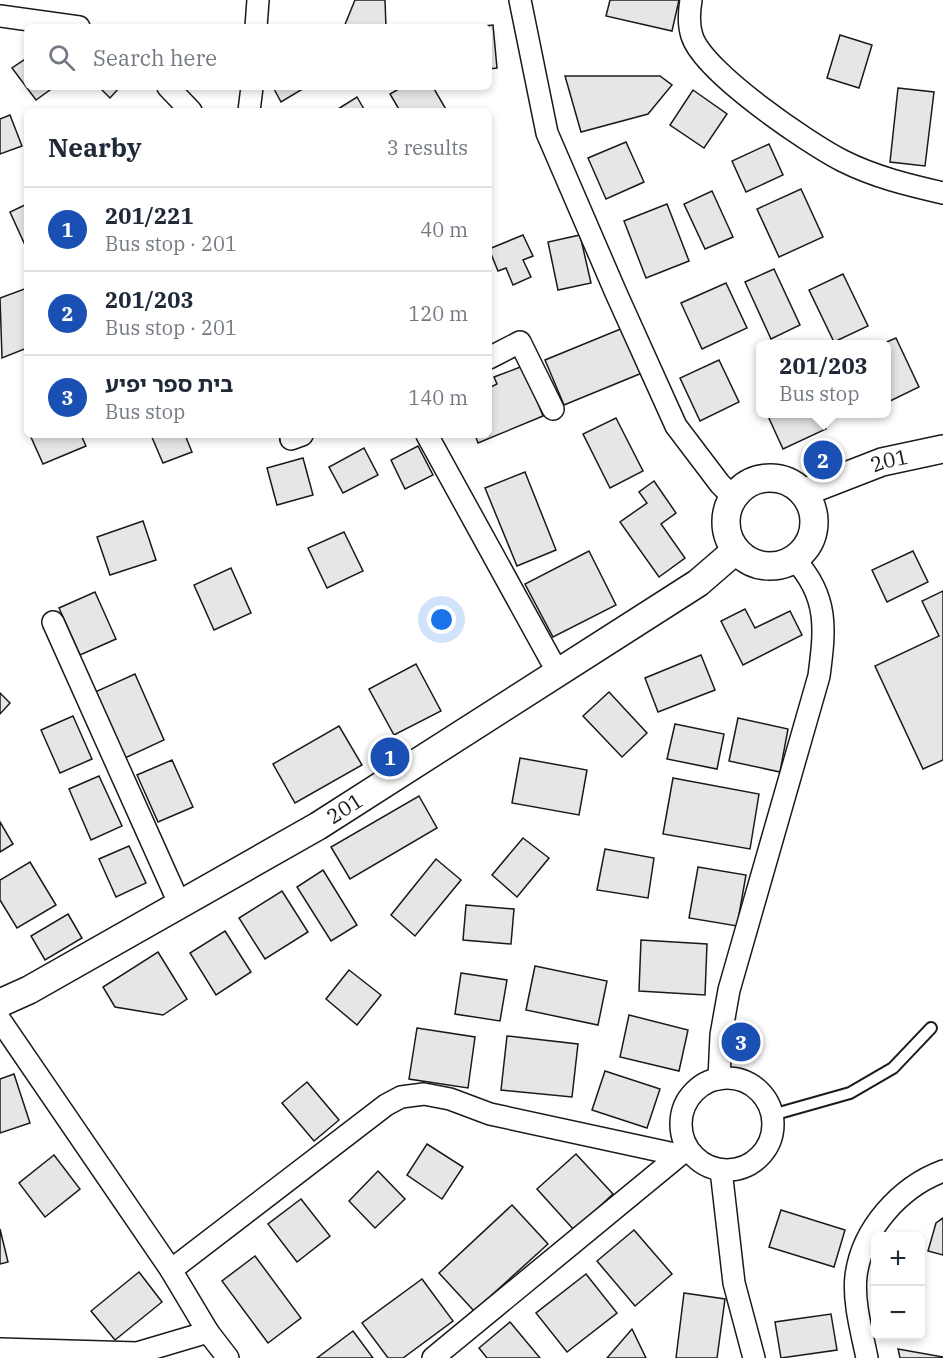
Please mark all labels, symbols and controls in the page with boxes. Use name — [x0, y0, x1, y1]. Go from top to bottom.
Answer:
search box — [24, 24, 492, 90]
icon: search — [45, 41, 78, 74]
text: Search here — [93, 43, 217, 72]
text: Nearby — [48, 130, 142, 164]
text: 3 results — [387, 134, 468, 161]
text: 201/221 — [105, 201, 194, 230]
text: 1 — [62, 216, 74, 243]
text: 40 m — [420, 216, 468, 243]
text: Bus stop · 201 — [105, 230, 237, 257]
text: 201/203 — [105, 285, 194, 314]
text: 2 — [62, 300, 74, 327]
text: 120 m — [408, 300, 468, 327]
text: Bus stop · 201 — [105, 314, 237, 341]
popup — [756, 340, 891, 418]
text: 201/203 — [779, 351, 868, 380]
text: בית ספר יפיע — [105, 369, 233, 398]
text: Bus stop — [779, 380, 859, 407]
text: 3 — [62, 384, 74, 411]
text: 140 m — [408, 384, 468, 411]
text: Bus stop — [105, 398, 185, 425]
pin: 2 — [804, 438, 842, 482]
street label: 201 — [866, 442, 911, 478]
your location — [427, 605, 456, 634]
pin: 1 — [370, 734, 410, 780]
street label: 201 — [321, 786, 368, 830]
pin: 3 — [722, 1020, 760, 1064]
map controls — [871, 1232, 925, 1340]
button: + — [871, 1232, 925, 1286]
button: − — [871, 1286, 925, 1340]

